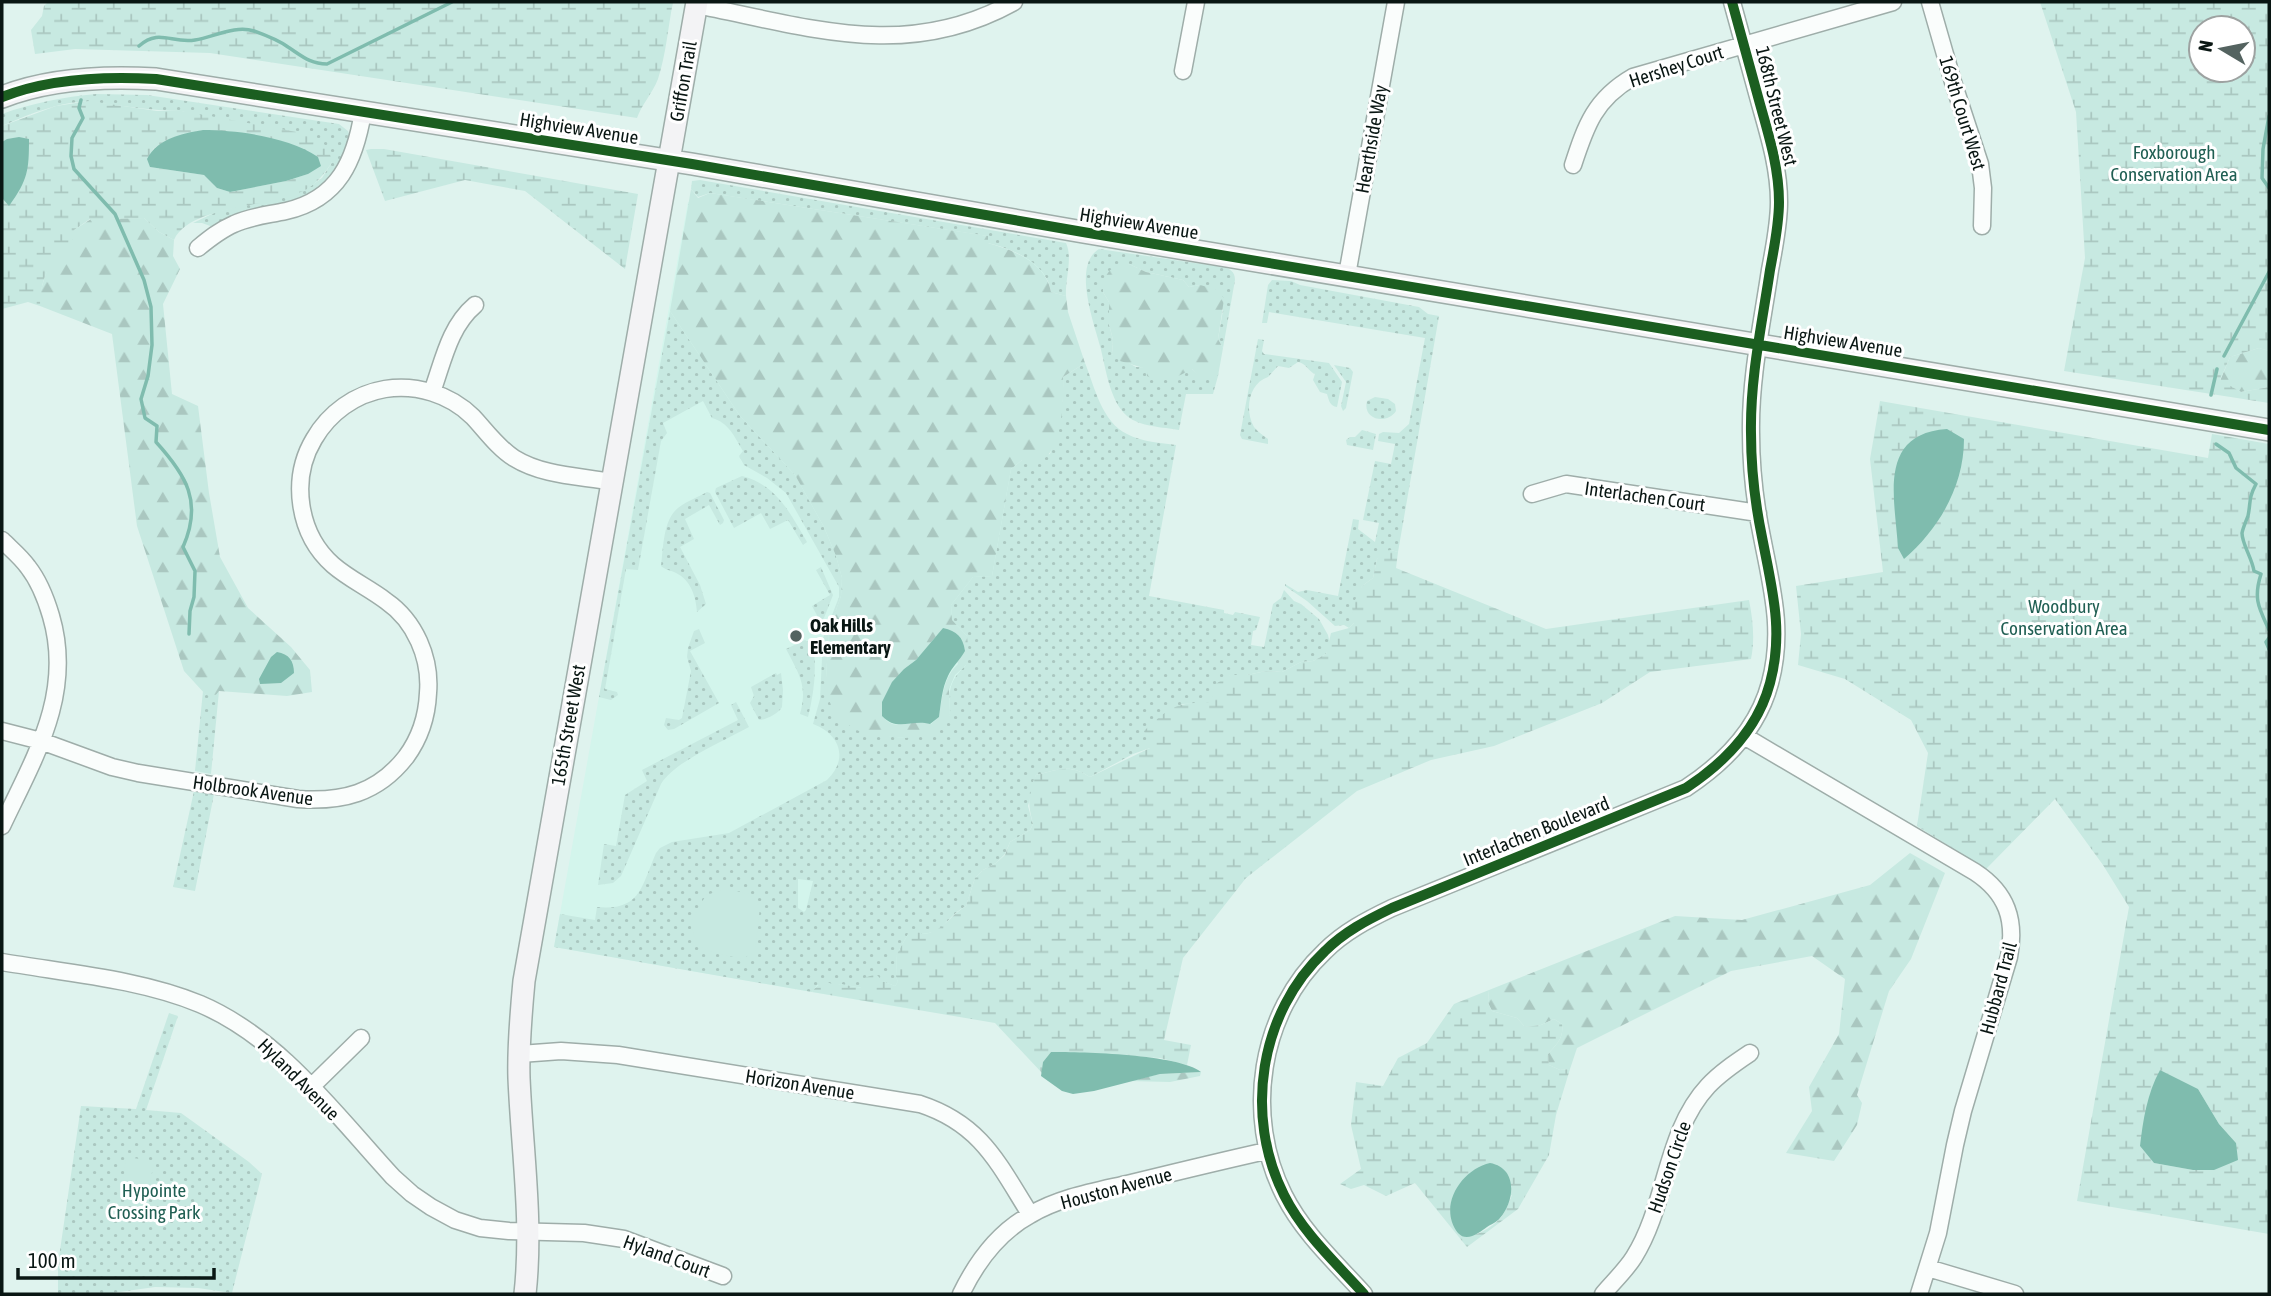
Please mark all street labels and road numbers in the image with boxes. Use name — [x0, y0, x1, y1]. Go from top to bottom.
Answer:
street label: Griffon Trail — [665, 39, 701, 123]
street label: Hershey Court — [1626, 40, 1726, 92]
street label: 168th Street West — [1752, 44, 1802, 168]
street label: 169th Court West — [1935, 53, 1991, 173]
street label: Hearthside Way — [1351, 83, 1391, 195]
street label: Highview Avenue — [518, 108, 640, 148]
street label: Highview Avenue — [1078, 203, 1200, 243]
street label: Highview Avenue — [1782, 321, 1904, 361]
street label: Interlachen Court — [1583, 477, 1707, 515]
street label: 165th Street West — [547, 663, 589, 787]
street label: Holbrook Avenue — [192, 771, 314, 809]
street label: Interlachen Boulevard — [1460, 792, 1612, 870]
street label: Hubbard Trail — [1975, 939, 2021, 1037]
street label: Hyland Avenue — [254, 1034, 344, 1124]
street label: Horizon Avenue — [744, 1065, 856, 1103]
street label: Hudson Circle — [1643, 1118, 1695, 1216]
street label: Houston Avenue — [1058, 1163, 1174, 1213]
street label: Hyland Court — [620, 1230, 714, 1282]

